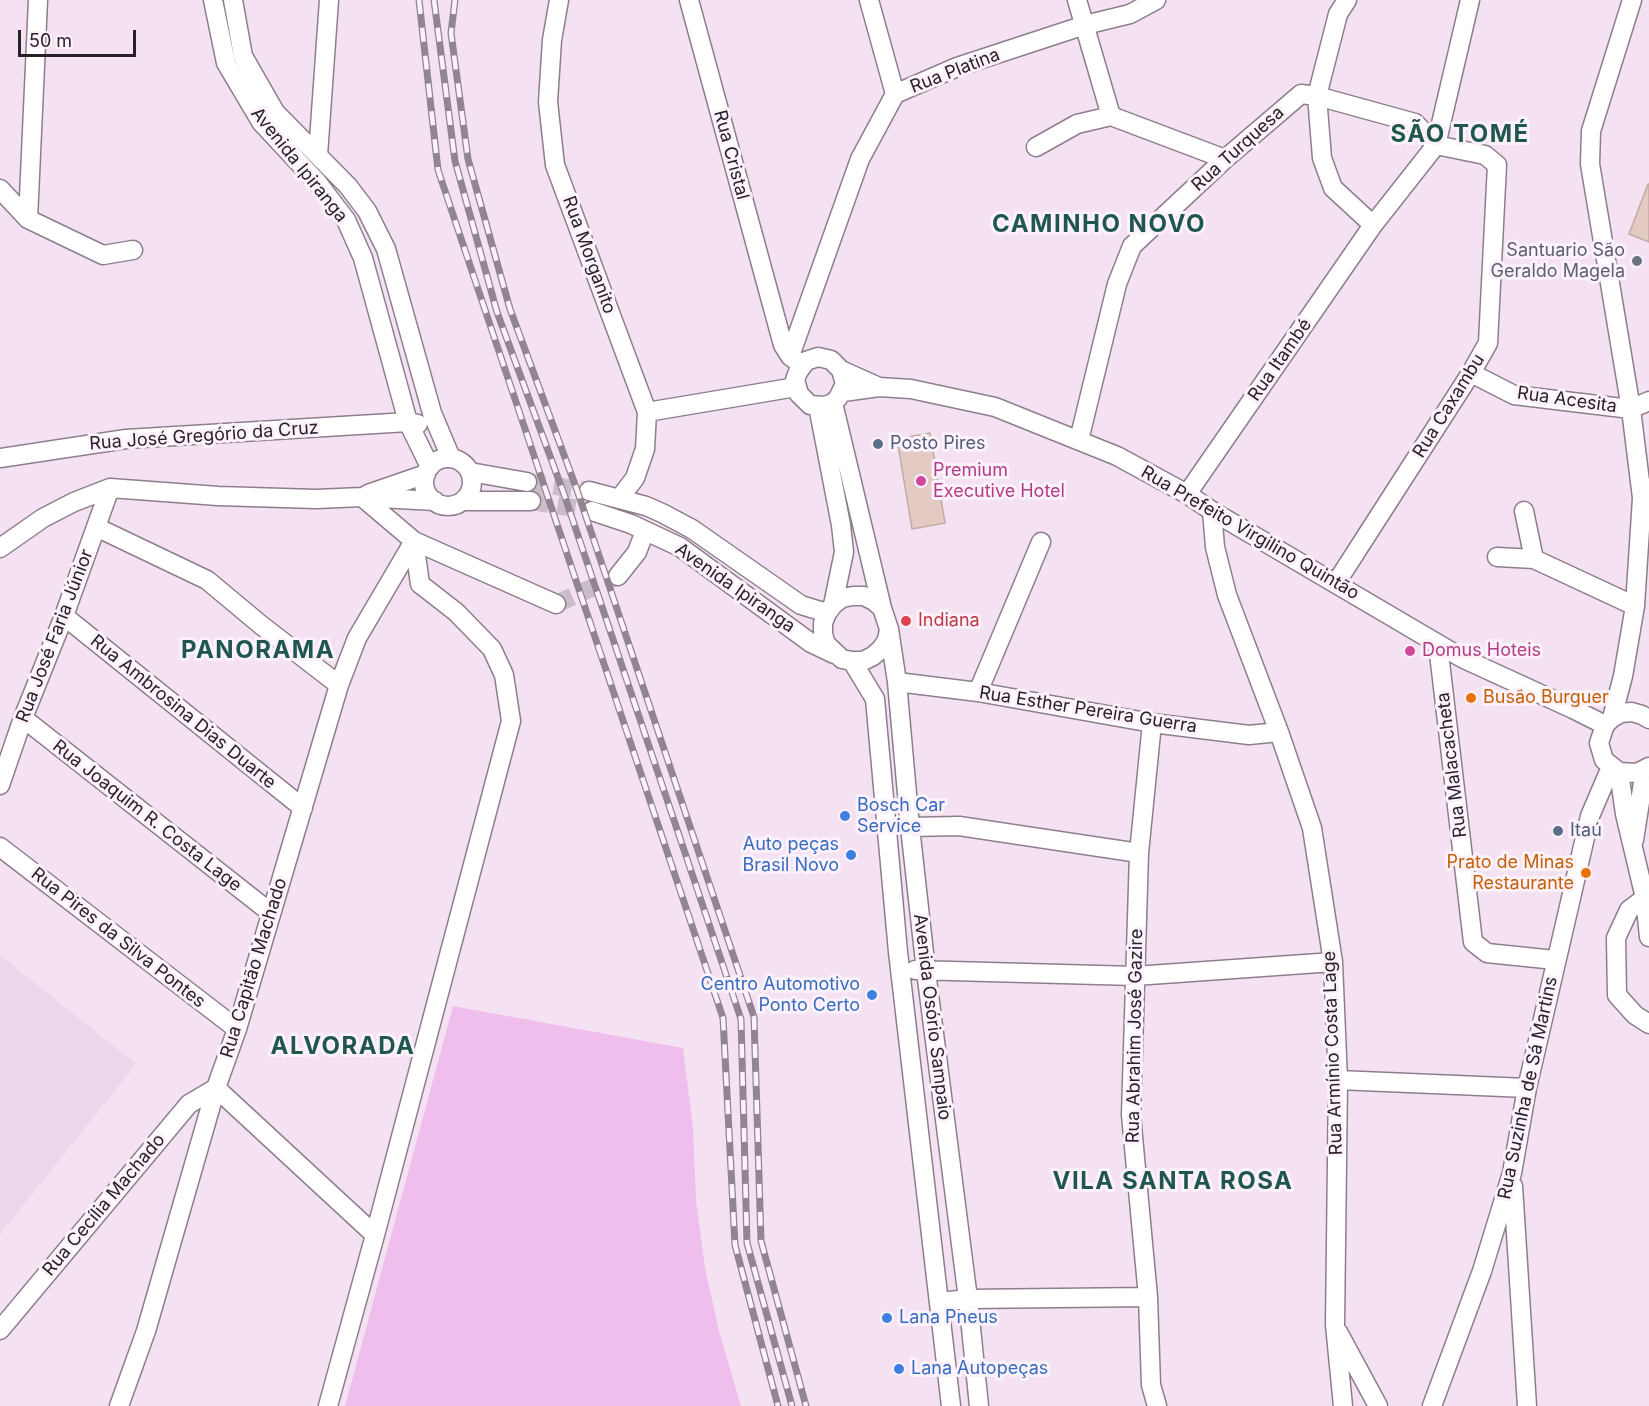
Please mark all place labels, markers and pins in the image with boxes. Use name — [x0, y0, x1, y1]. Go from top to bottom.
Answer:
place label: Santuario São Geraldo Magela — [1491, 240, 1625, 282]
marker: Santuario São Geraldo Magela — [1630, 254, 1644, 268]
place label: Posto Pires — [890, 433, 986, 455]
marker: Posto Pires — [871, 437, 885, 451]
place label: Premium Executive Hotel — [933, 460, 1065, 502]
marker: Premium Executive Hotel — [914, 474, 928, 488]
place label: Indiana — [918, 610, 980, 632]
marker: Indiana — [899, 614, 913, 628]
place label: Domus Hoteis — [1422, 640, 1541, 662]
marker: Domus Hoteis — [1403, 644, 1417, 658]
place label: Busão Burguer — [1483, 687, 1609, 709]
marker: Busão Burguer — [1464, 691, 1478, 705]
place label: Bosch Car Service — [857, 795, 945, 838]
marker: Bosch Car Service — [838, 809, 852, 823]
place label: Itaú — [1570, 820, 1602, 842]
marker: Itaú — [1551, 824, 1565, 838]
place label: Auto peças Brasil Novo — [742, 834, 839, 876]
marker: Auto peças Brasil Novo — [844, 848, 858, 862]
place label: Prato de Minas Restaurante — [1447, 852, 1574, 894]
marker: Prato de Minas Restaurante — [1579, 866, 1593, 880]
place label: Centro Automotivo Ponto Certo — [701, 974, 860, 1016]
marker: Centro Automotivo Ponto Certo — [865, 988, 879, 1002]
place label: Lana Pneus — [899, 1307, 998, 1329]
marker: Lana Pneus — [880, 1311, 894, 1325]
place label: Lana Autopeças — [911, 1358, 1048, 1380]
marker: Lana Autopeças — [892, 1362, 906, 1376]

